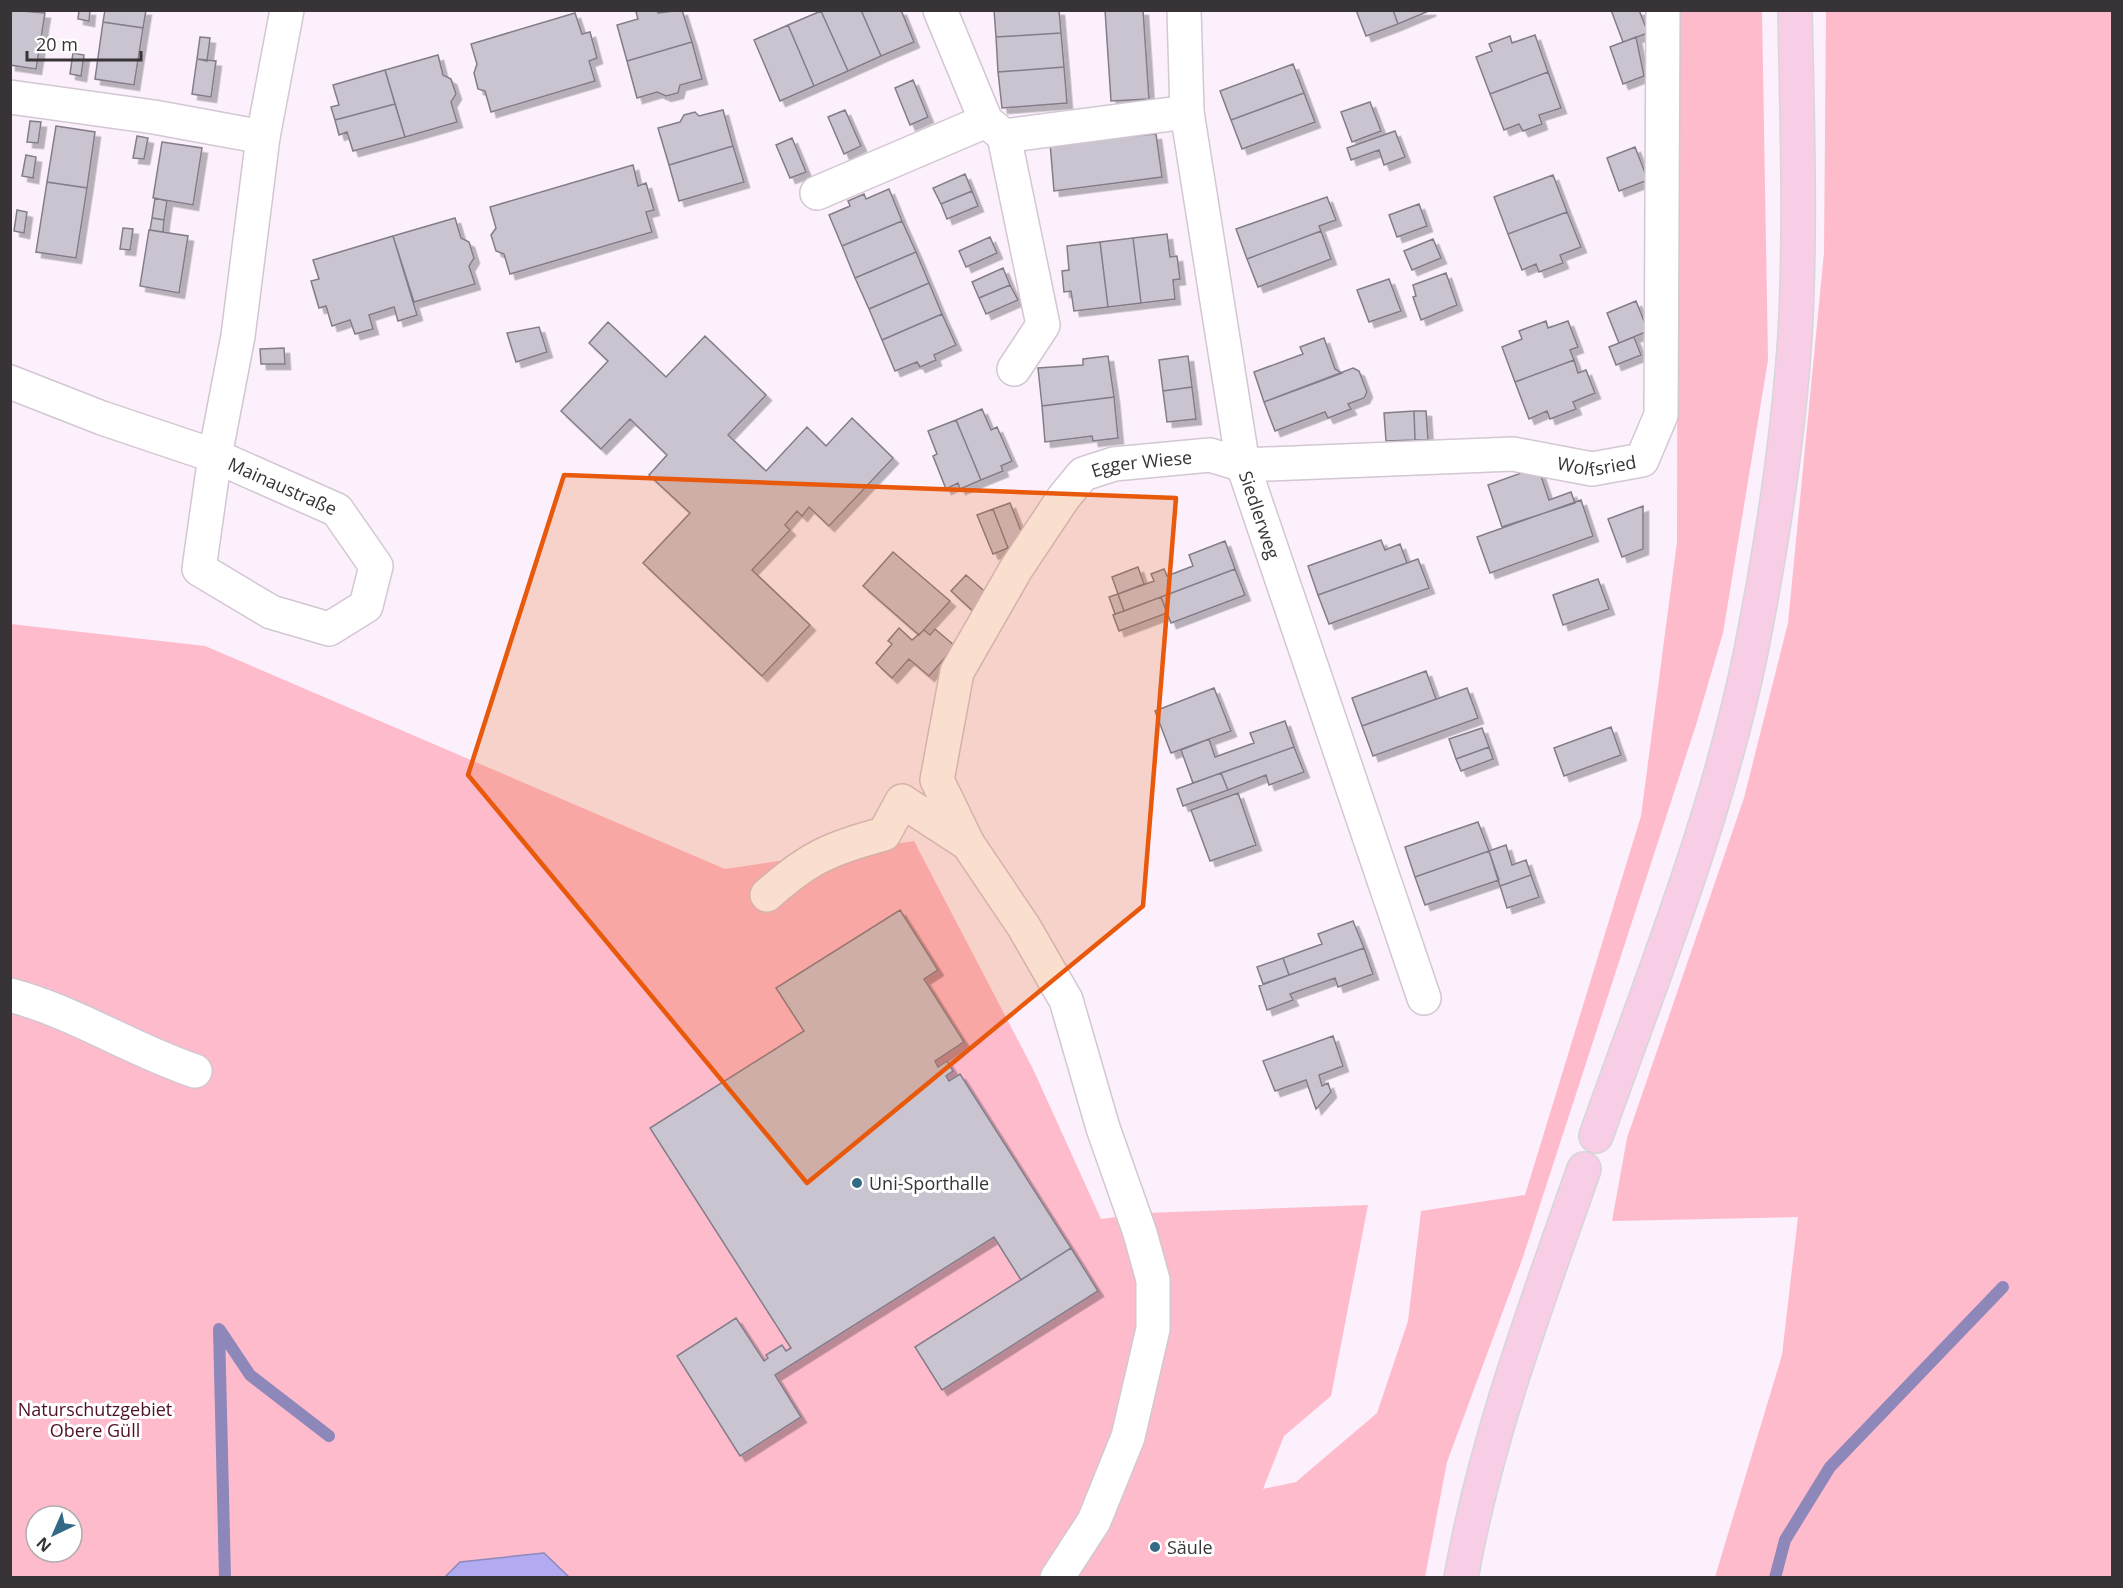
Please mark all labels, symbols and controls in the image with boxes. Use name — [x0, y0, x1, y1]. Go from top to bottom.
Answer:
scale bar — [27, 24, 141, 62]
text: 20 m — [36, 32, 78, 56]
street label: Egger Wiese — [1088, 445, 1193, 483]
street label: Wolfsried — [1555, 449, 1638, 481]
street label: Mainaustraße — [224, 451, 341, 521]
street label: Siedlerweg — [1234, 468, 1286, 562]
place label: Uni-Sporthalle — [869, 1171, 989, 1195]
marker: Uni-Sporthalle — [850, 1176, 864, 1190]
park label: Naturschutzgebiet Obere Güll — [18, 1397, 172, 1442]
north arrow — [24, 1504, 84, 1564]
text: N — [31, 1532, 56, 1557]
place label: Säule — [1167, 1535, 1213, 1559]
marker: Säule — [1148, 1540, 1162, 1554]

